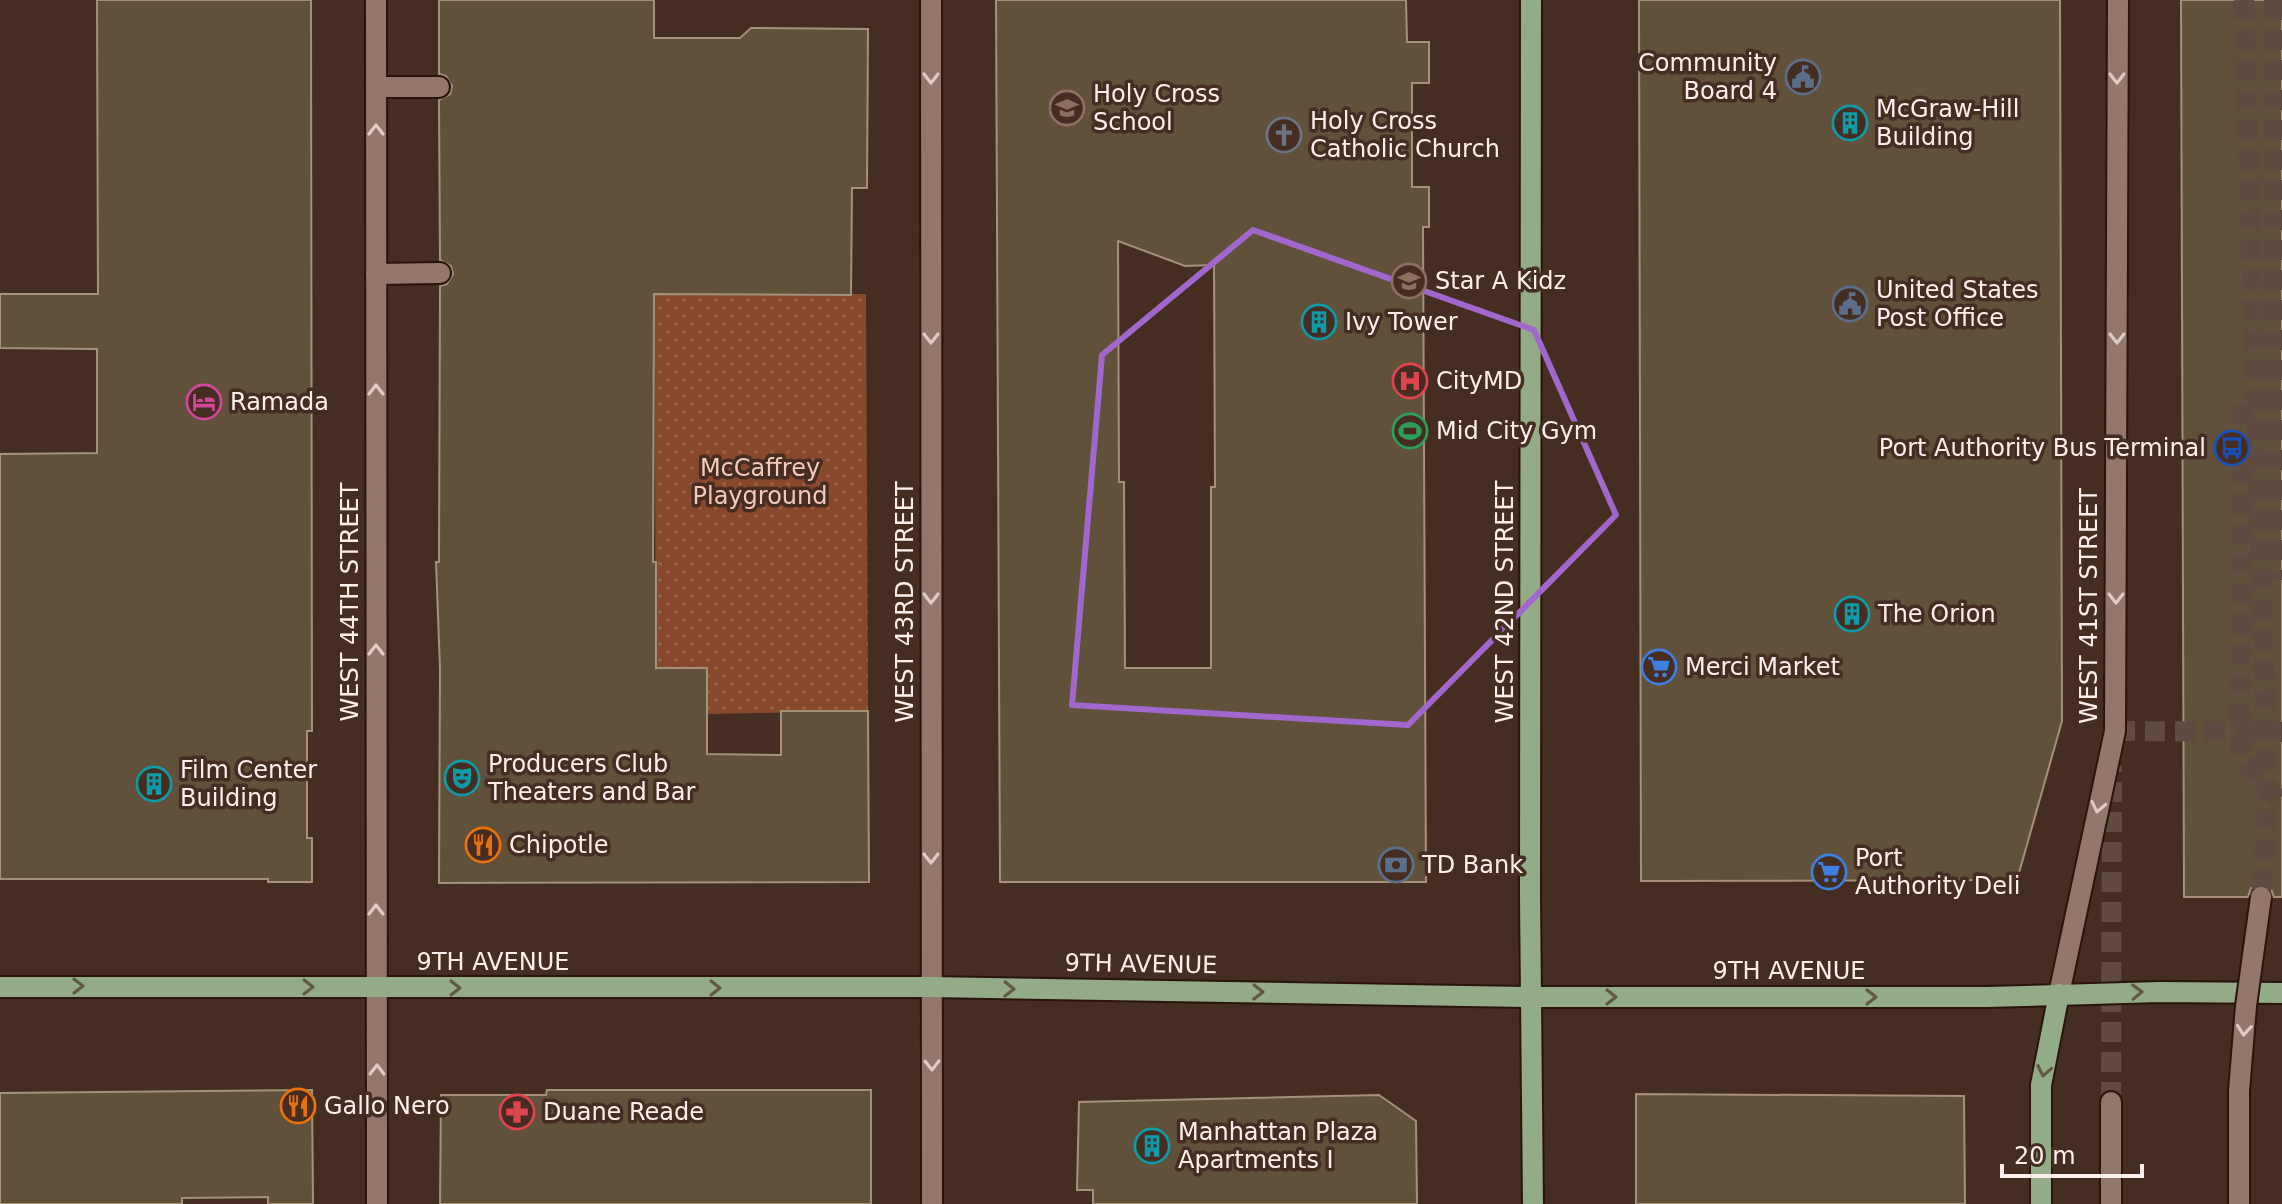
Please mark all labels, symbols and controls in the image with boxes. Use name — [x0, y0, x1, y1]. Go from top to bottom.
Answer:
place label: Community Board 4 — [1638, 49, 1777, 105]
public building icon: Community Board 4 — [1784, 58, 1822, 96]
one-way arrow — [922, 72, 940, 85]
one-way arrow — [2109, 72, 2126, 85]
place label: Holy Cross School — [1093, 80, 1220, 136]
school or university icon: Holy Cross School — [1048, 89, 1086, 127]
place label: McGraw-Hill Building — [1876, 95, 2019, 151]
building icon: McGraw-Hill Building — [1831, 104, 1869, 142]
place label: Holy Cross Catholic Church — [1310, 107, 1500, 163]
church icon: Holy Cross Catholic Church — [1265, 116, 1303, 154]
one-way arrow — [367, 123, 385, 136]
school or university icon: Star A Kidz — [1390, 262, 1428, 300]
place label: Star A Kidz — [1435, 267, 1566, 295]
place label: United States Post Office — [1876, 276, 2039, 332]
public building icon: United States Post Office — [1831, 285, 1869, 323]
building icon: Ivy Tower — [1300, 303, 1338, 341]
place label: Ivy Tower — [1345, 308, 1458, 336]
one-way arrow — [922, 332, 940, 345]
one-way arrow — [2108, 332, 2125, 345]
hospital icon: CityMD — [1391, 362, 1429, 400]
place label: CityMD — [1436, 367, 1522, 395]
hotel icon: Ramada — [185, 383, 223, 421]
one-way arrow — [367, 383, 385, 396]
place label: Ramada — [230, 388, 329, 416]
sports icon: Mid City Gym — [1391, 412, 1429, 450]
place label: Mid City Gym — [1436, 417, 1597, 445]
bus stop icon: Port Authority Bus Terminal — [2213, 429, 2251, 467]
place label: Port Authority Bus Terminal — [1879, 434, 2206, 462]
park label: McCaffrey Playground — [693, 454, 827, 510]
street label: WEST 42ND STREET — [1491, 480, 1519, 723]
street label: WEST 43RD STREET — [891, 481, 919, 723]
street label: WEST 44TH STREET — [336, 482, 364, 721]
street label: WEST 41ST STREET — [2075, 488, 2103, 724]
one-way arrow — [922, 592, 940, 605]
one-way arrow — [2107, 592, 2125, 605]
building icon: The Orion — [1833, 595, 1871, 633]
place label: The Orion — [1877, 600, 1996, 628]
one-way arrow — [367, 643, 385, 656]
supermarket icon: Merci Market — [1640, 648, 1678, 686]
place label: Merci Market — [1685, 653, 1840, 681]
place label: Producers Club Theaters and Bar — [487, 750, 695, 806]
place label: Film Center Building — [180, 756, 317, 812]
theatre icon: Producers Club Theaters and Bar — [443, 759, 481, 797]
building icon: Film Center Building — [135, 765, 173, 803]
one-way arrow — [2091, 801, 2108, 814]
restaurant icon: Chipotle — [464, 826, 502, 864]
place label: Chipotle — [509, 831, 608, 859]
place label: Port Authority Deli — [1855, 844, 2020, 900]
bank icon: TD Bank — [1377, 846, 1415, 884]
place label: TD Bank — [1421, 851, 1523, 879]
one-way arrow — [922, 852, 940, 865]
supermarket icon: Port Authority Deli — [1810, 853, 1848, 891]
one-way arrow — [367, 903, 385, 916]
street label: 9TH AVENUE — [417, 948, 569, 976]
street label: 9TH AVENUE — [1064, 949, 1218, 979]
street label: 9TH AVENUE — [1713, 957, 1865, 985]
one-way arrow — [72, 977, 85, 995]
one-way arrow — [302, 978, 315, 995]
one-way arrow — [449, 979, 462, 997]
one-way arrow — [709, 979, 722, 997]
one-way arrow — [1003, 980, 1016, 997]
one-way arrow — [1252, 983, 1265, 1001]
one-way arrow — [2131, 984, 2144, 1001]
one-way arrow — [1605, 988, 1618, 1006]
one-way arrow — [1865, 988, 1878, 1006]
one-way arrow — [2236, 1024, 2253, 1037]
one-way arrow — [924, 1059, 941, 1072]
one-way arrow — [368, 1063, 386, 1076]
one-way arrow — [2036, 1063, 2053, 1077]
restaurant icon: Gallo Nero — [279, 1087, 317, 1125]
place label: Gallo Nero — [324, 1092, 450, 1120]
pharmacy icon: Duane Reade — [498, 1093, 536, 1131]
place label: Duane Reade — [543, 1098, 704, 1126]
place label: Manhattan Plaza Apartments I — [1178, 1118, 1378, 1174]
building icon: Manhattan Plaza Apartments I — [1133, 1127, 1171, 1165]
scale bar — [2002, 1128, 2142, 1178]
text: 20 m — [2014, 1142, 2076, 1170]

